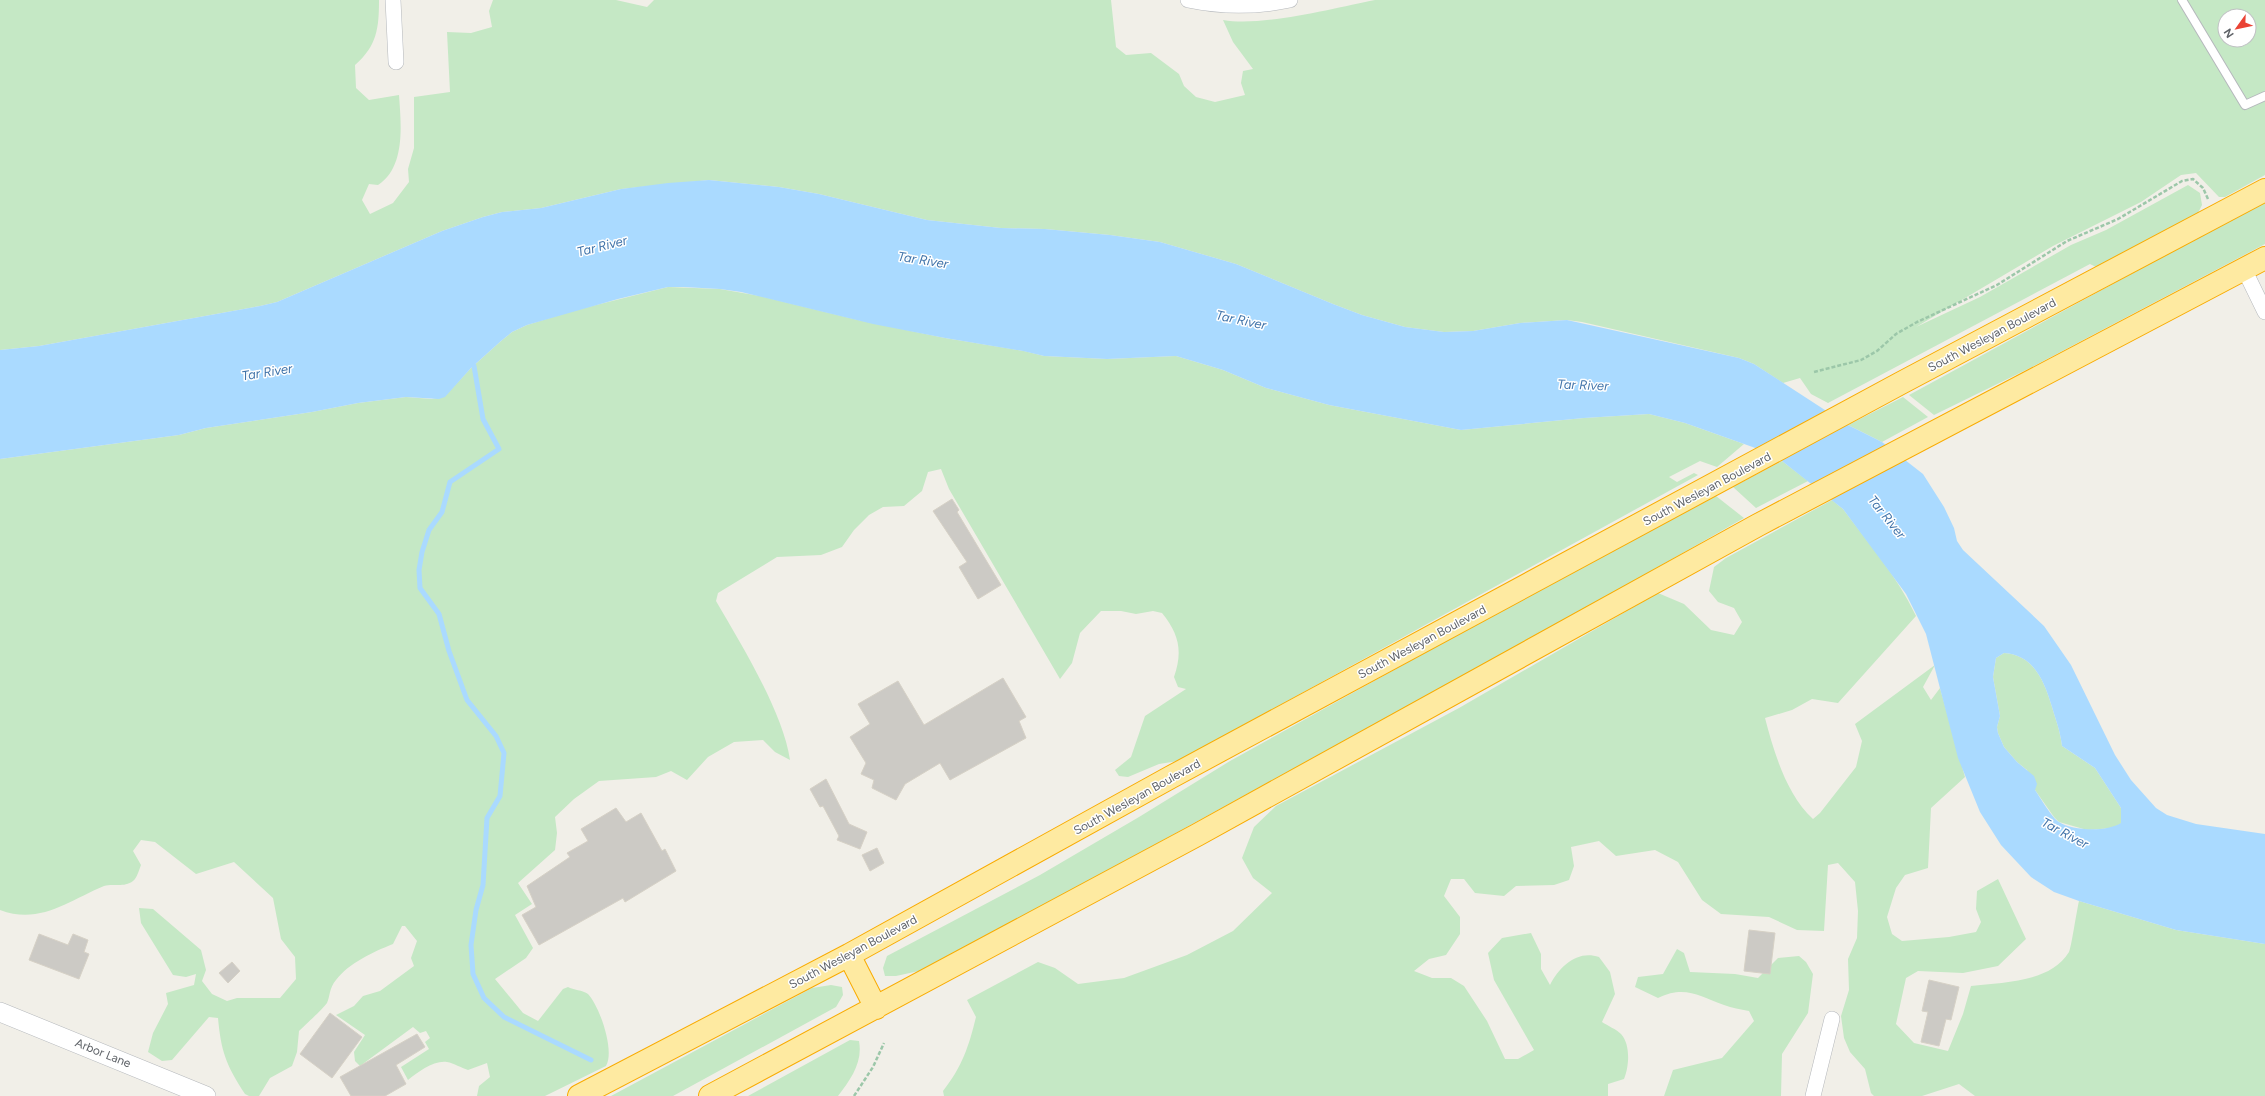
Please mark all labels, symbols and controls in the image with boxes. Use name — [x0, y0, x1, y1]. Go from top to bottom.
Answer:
north arrow — [2217, 8, 2257, 48]
text: N — [2221, 26, 2237, 40]
water label: Tar River — [575, 232, 629, 259]
water label: Tar River — [897, 249, 950, 271]
street label: South Wesleyan Boulevard — [1926, 295, 2058, 375]
water label: Tar River — [1215, 307, 1268, 333]
water label: Tar River — [241, 361, 294, 383]
water label: Tar River — [1557, 377, 1609, 393]
street label: South Wesleyan Boulevard — [1641, 449, 1773, 529]
water label: Tar River — [1865, 492, 1909, 542]
street label: South Wesleyan Boulevard — [1356, 602, 1488, 682]
street label: South Wesleyan Boulevard — [1071, 756, 1203, 838]
water label: Tar River — [2039, 814, 2092, 852]
street label: South Wesleyan Boulevard — [787, 912, 919, 992]
street label: Arbor Lane — [73, 1035, 133, 1071]

